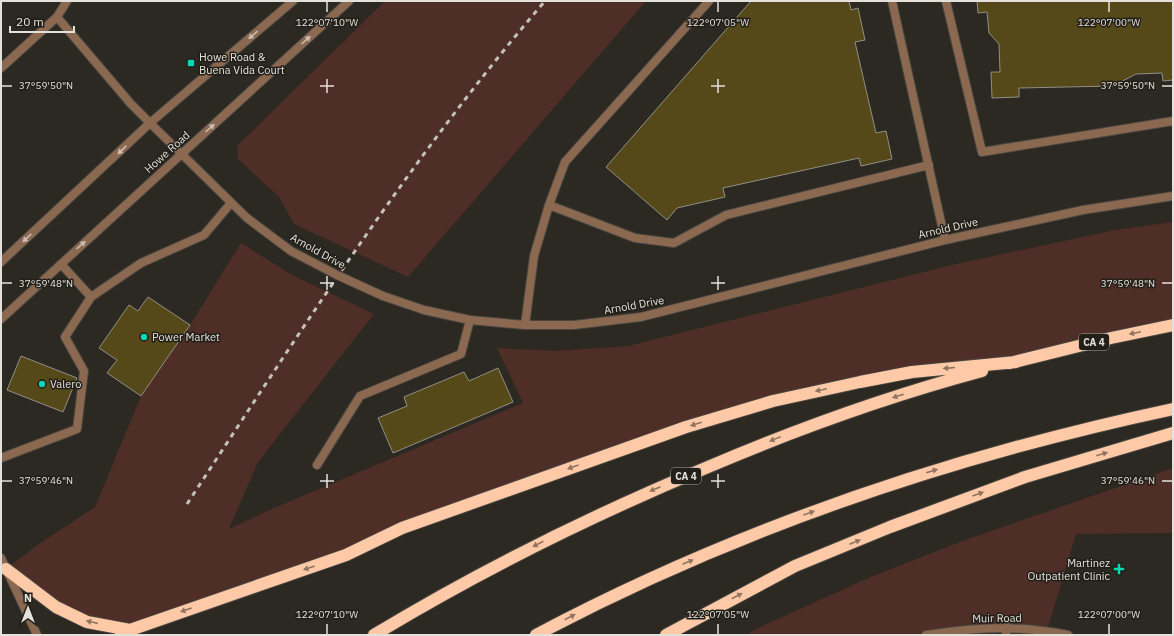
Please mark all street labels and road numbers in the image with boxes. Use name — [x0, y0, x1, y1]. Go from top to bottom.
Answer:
street label: Howe Road — [141, 128, 193, 176]
street label: Arnold Drive — [917, 214, 979, 242]
street label: Arnold Drive — [288, 230, 348, 272]
street label: Arnold Drive — [603, 293, 665, 317]
road number: CA 4 — [1079, 334, 1109, 350]
road number: CA 4 — [671, 468, 701, 484]
street label: Muir Road — [972, 611, 1022, 625]

